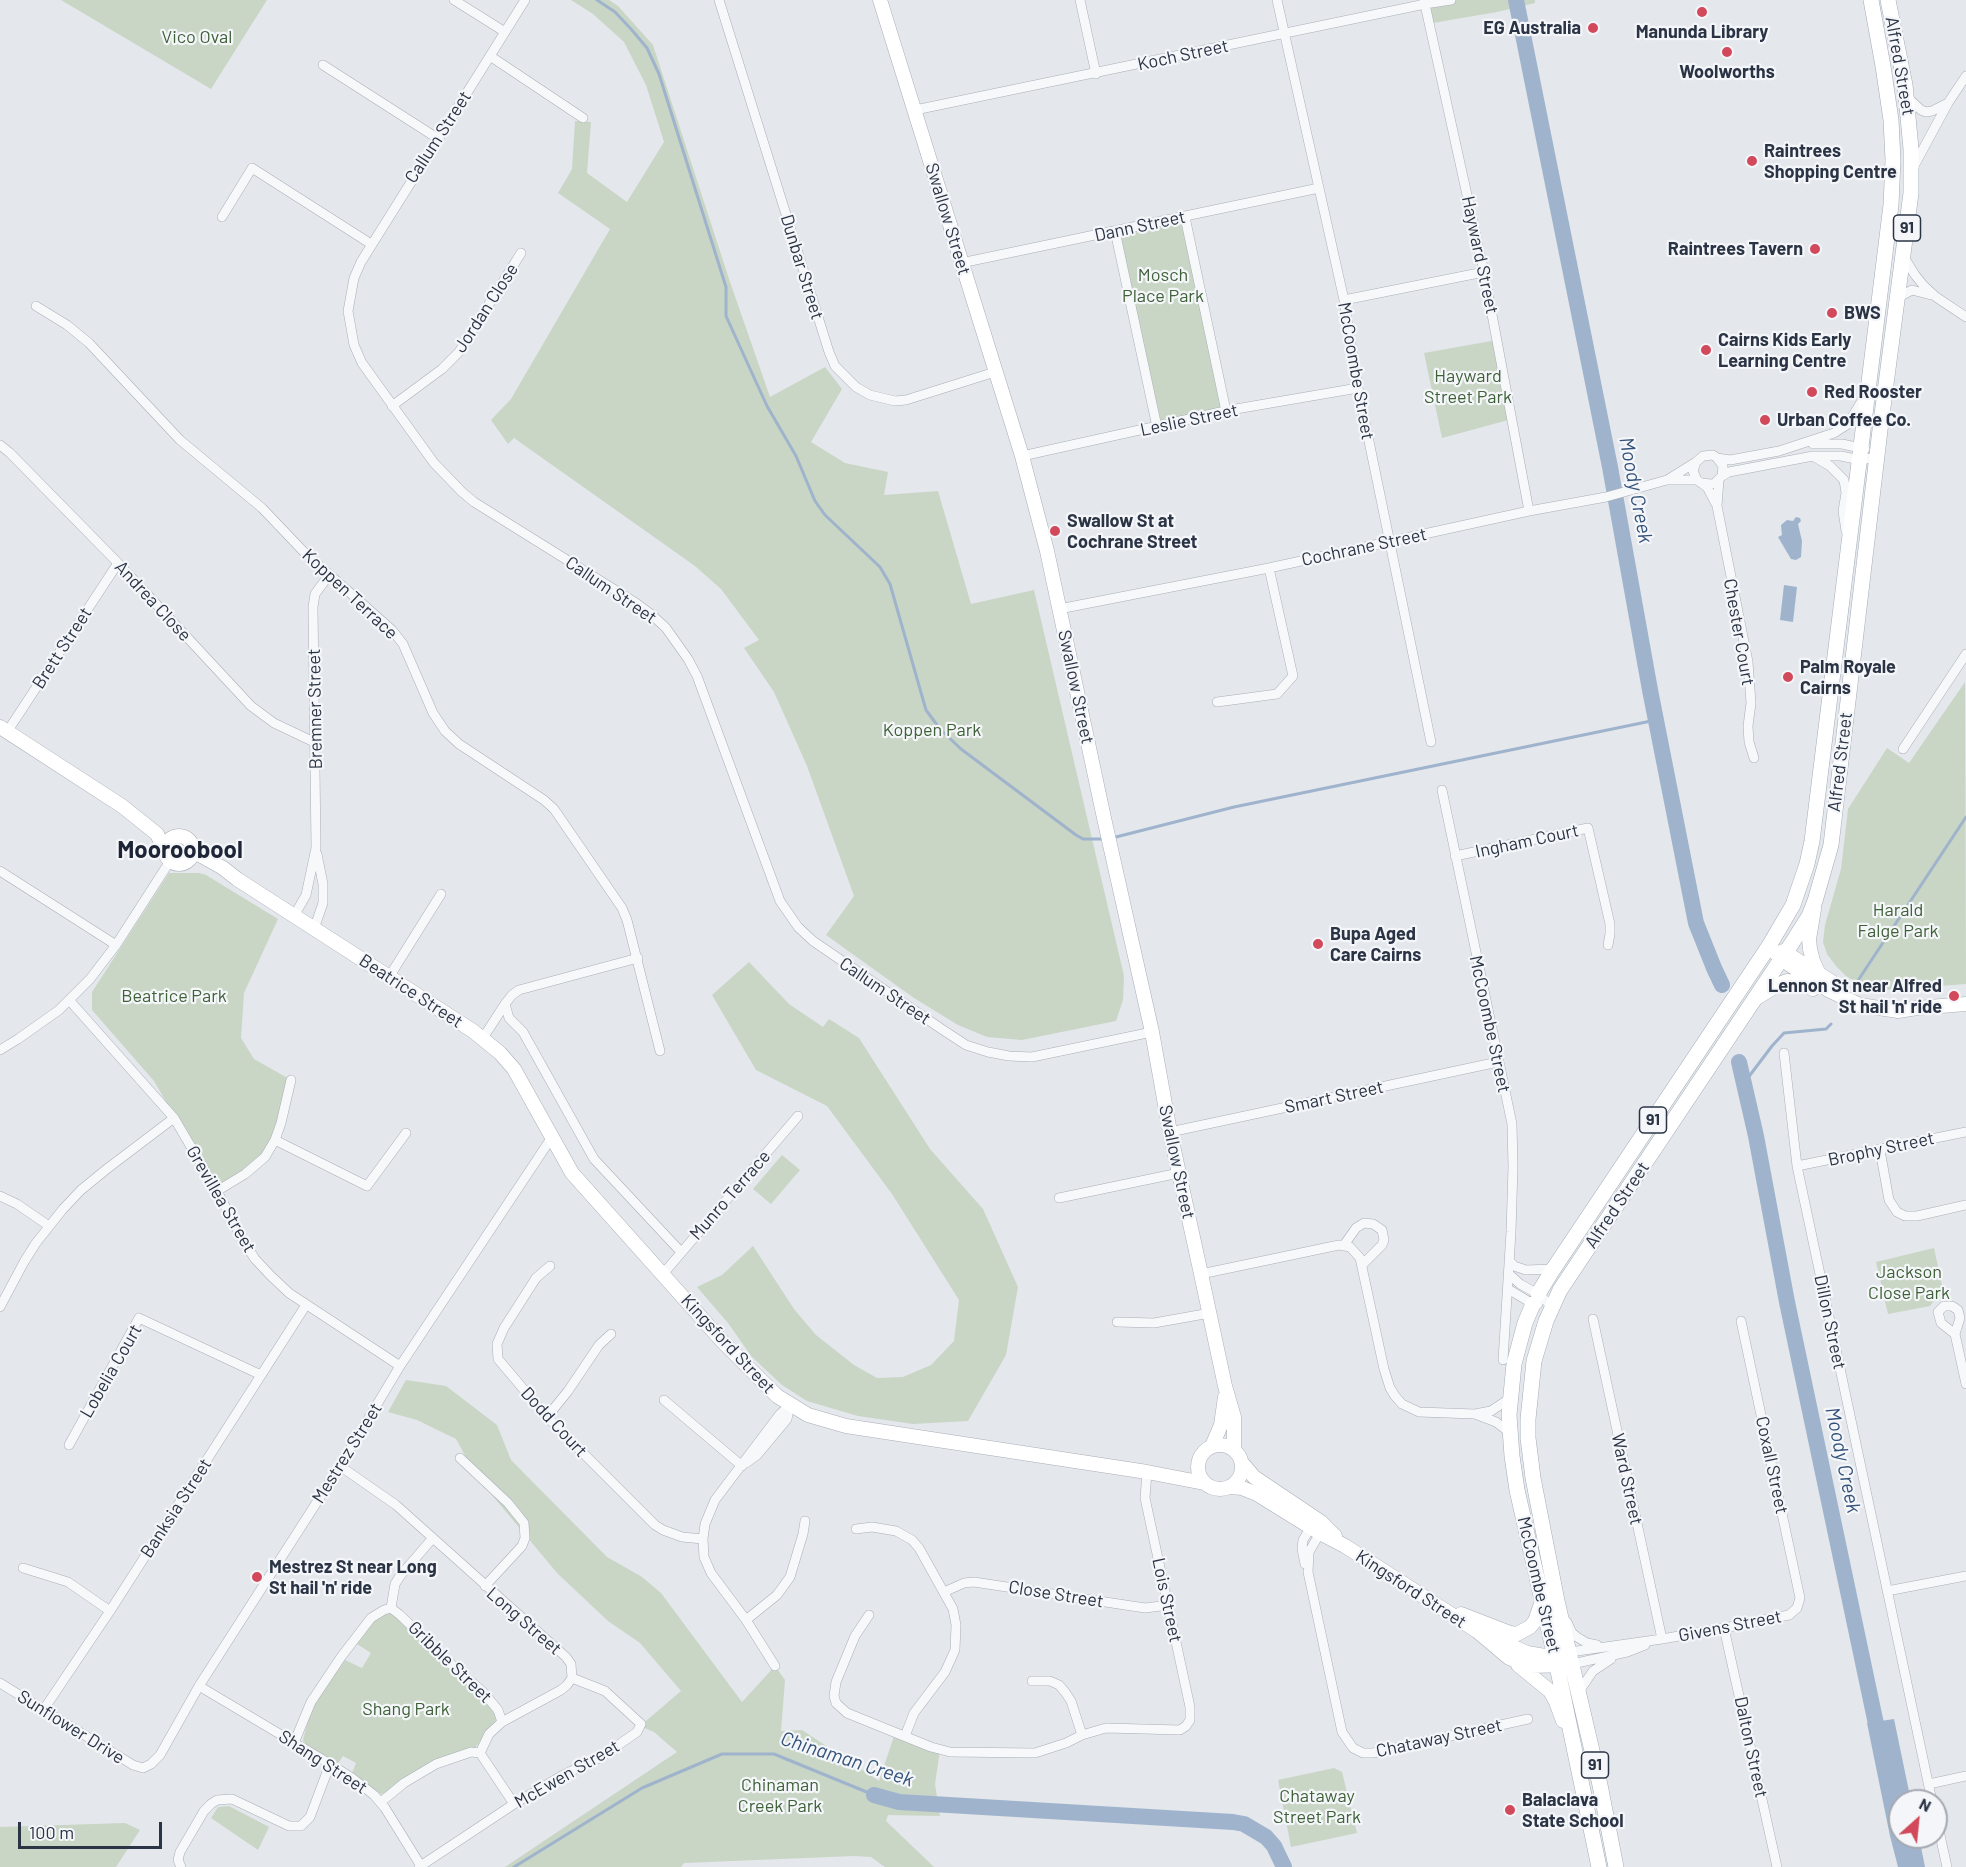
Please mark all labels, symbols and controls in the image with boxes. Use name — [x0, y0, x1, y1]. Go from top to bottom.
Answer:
marker: Manunda Library — [1695, 5, 1709, 19]
street label: Alfred Street — [1881, 15, 1919, 117]
place label: EG Australia — [1483, 17, 1581, 39]
marker: EG Australia — [1586, 21, 1600, 35]
place label: Manunda Library — [1636, 21, 1768, 43]
park label: Vico Oval — [162, 26, 232, 48]
street label: Koch Street — [1136, 35, 1230, 75]
marker: Woolworths — [1720, 45, 1734, 59]
place label: Woolworths — [1679, 61, 1775, 83]
street label: Callum Street — [400, 87, 476, 187]
place label: Raintrees Shopping Centre — [1764, 140, 1897, 182]
marker: Raintrees Shopping Centre — [1745, 154, 1759, 168]
street label: Swallow Street — [921, 160, 975, 278]
street label: Hayward Street — [1457, 194, 1503, 316]
street label: Dann Street — [1093, 206, 1187, 246]
street label: Dunbar Street — [776, 212, 828, 322]
road number: 91 — [1894, 215, 1920, 241]
place label: Raintrees Tavern — [1668, 238, 1803, 260]
marker: Raintrees Tavern — [1808, 242, 1822, 256]
street label: Jordan Close — [449, 259, 523, 357]
park label: Mosch Place Park — [1122, 264, 1204, 306]
street label: McCoombe Street — [1333, 300, 1379, 442]
place label: BWS — [1844, 302, 1881, 324]
marker: BWS — [1825, 306, 1839, 320]
place label: Cairns Kids Early Learning Centre — [1718, 329, 1851, 372]
marker: Cairns Kids Early Learning Centre — [1699, 343, 1713, 357]
park label: Hayward Street Park — [1424, 365, 1512, 407]
place label: Red Rooster — [1824, 381, 1922, 403]
marker: Red Rooster — [1805, 385, 1819, 399]
street label: Leslie Street — [1138, 399, 1240, 441]
place label: Urban Coffee Co. — [1777, 409, 1911, 431]
marker: Urban Coffee Co. — [1758, 413, 1772, 427]
water label: Moody Creek — [1614, 435, 1658, 545]
place label: Swallow St at Cochrane Street — [1067, 510, 1197, 552]
street label: Cochrane Street — [1299, 523, 1429, 571]
marker: Swallow St at Cochrane Street — [1048, 524, 1062, 538]
street label: Koppen Terrace — [298, 544, 402, 644]
street label: Callum Street — [561, 552, 661, 628]
street label: Andrea Close — [110, 556, 196, 646]
street label: Chester Court — [1719, 577, 1759, 687]
street label: Brett Street — [28, 603, 96, 693]
street label: Swallow Street — [1053, 628, 1099, 746]
street label: Bremner Street — [303, 648, 327, 770]
place label: Palm Royale Cairns — [1800, 656, 1896, 698]
marker: Palm Royale Cairns — [1781, 670, 1795, 684]
street label: Alfred Street — [1823, 711, 1857, 813]
park label: Koppen Park — [883, 719, 981, 741]
street label: Ingham Court — [1473, 820, 1581, 862]
district label: Mooroobool — [117, 836, 243, 864]
park label: Harald Falge Park — [1857, 899, 1939, 942]
place label: Bupa Aged Care Cairns — [1330, 923, 1421, 966]
marker: Bupa Aged Care Cairns — [1311, 937, 1325, 951]
street label: Beatrice Street — [355, 949, 467, 1033]
street label: Callum Street — [835, 953, 935, 1029]
street label: McCoombe Street — [1465, 953, 1515, 1095]
place label: Lennon St near Alfred St hail 'n' ride — [1768, 975, 1942, 1018]
park label: Beatrice Park — [121, 985, 227, 1007]
marker: Lennon St near Alfred St hail 'n' ride — [1947, 989, 1961, 1003]
street label: Smart Street — [1283, 1076, 1385, 1118]
street label: Swallow Street — [1154, 1103, 1200, 1221]
road number: 91 — [1640, 1107, 1666, 1133]
street label: Brophy Street — [1826, 1127, 1936, 1171]
street label: Grevillea Street — [182, 1142, 260, 1256]
street label: Munro Terrace — [685, 1146, 775, 1244]
street label: Alfred Street — [1580, 1157, 1654, 1253]
park label: Jackson Close Park — [1868, 1261, 1950, 1304]
street label: Dillon Street — [1809, 1273, 1851, 1371]
street label: Kingsford Street — [677, 1290, 779, 1398]
street label: Lobelia Court — [76, 1320, 146, 1422]
street label: Dodd Court — [516, 1382, 592, 1462]
street label: Mestrez Street — [308, 1399, 386, 1507]
water label: Moody Creek — [1820, 1405, 1866, 1515]
street label: Coxall Street — [1751, 1414, 1793, 1516]
street label: Ward Street — [1607, 1431, 1647, 1527]
street label: Banksia Street — [136, 1454, 216, 1562]
street label: McCoombe Street — [1513, 1515, 1565, 1655]
street label: Kingsford Street — [1352, 1545, 1470, 1633]
place label: Mestrez St near Long St hail 'n' ride — [269, 1556, 437, 1598]
street label: Lois Street — [1147, 1556, 1187, 1644]
marker: Mestrez St near Long St hail 'n' ride — [250, 1570, 264, 1584]
street label: Close Street — [1007, 1576, 1105, 1612]
street label: Long Street — [482, 1583, 566, 1659]
street label: Givens Street — [1677, 1605, 1783, 1647]
street label: Gribble Street — [404, 1617, 496, 1707]
street label: Sunflower Drive — [13, 1685, 129, 1769]
street label: Dalton Street — [1730, 1694, 1772, 1800]
park label: Shang Park — [362, 1698, 450, 1720]
street label: Chataway Street — [1374, 1714, 1504, 1762]
street label: Shang Street — [275, 1725, 371, 1799]
water label: Chinaman Creek — [778, 1726, 916, 1792]
street label: McEwen Street — [511, 1735, 623, 1813]
road number: 91 — [1582, 1752, 1608, 1778]
park label: Chinaman Creek Park — [738, 1774, 822, 1816]
park label: Chataway Street Park — [1273, 1785, 1361, 1828]
place label: Balaclava State School — [1522, 1789, 1624, 1832]
north arrow — [1888, 1789, 1948, 1849]
text: N — [1916, 1793, 1935, 1815]
marker: Balaclava State School — [1503, 1803, 1517, 1817]
scale bar — [21, 1810, 165, 1848]
text: 100 m — [29, 1821, 74, 1843]

